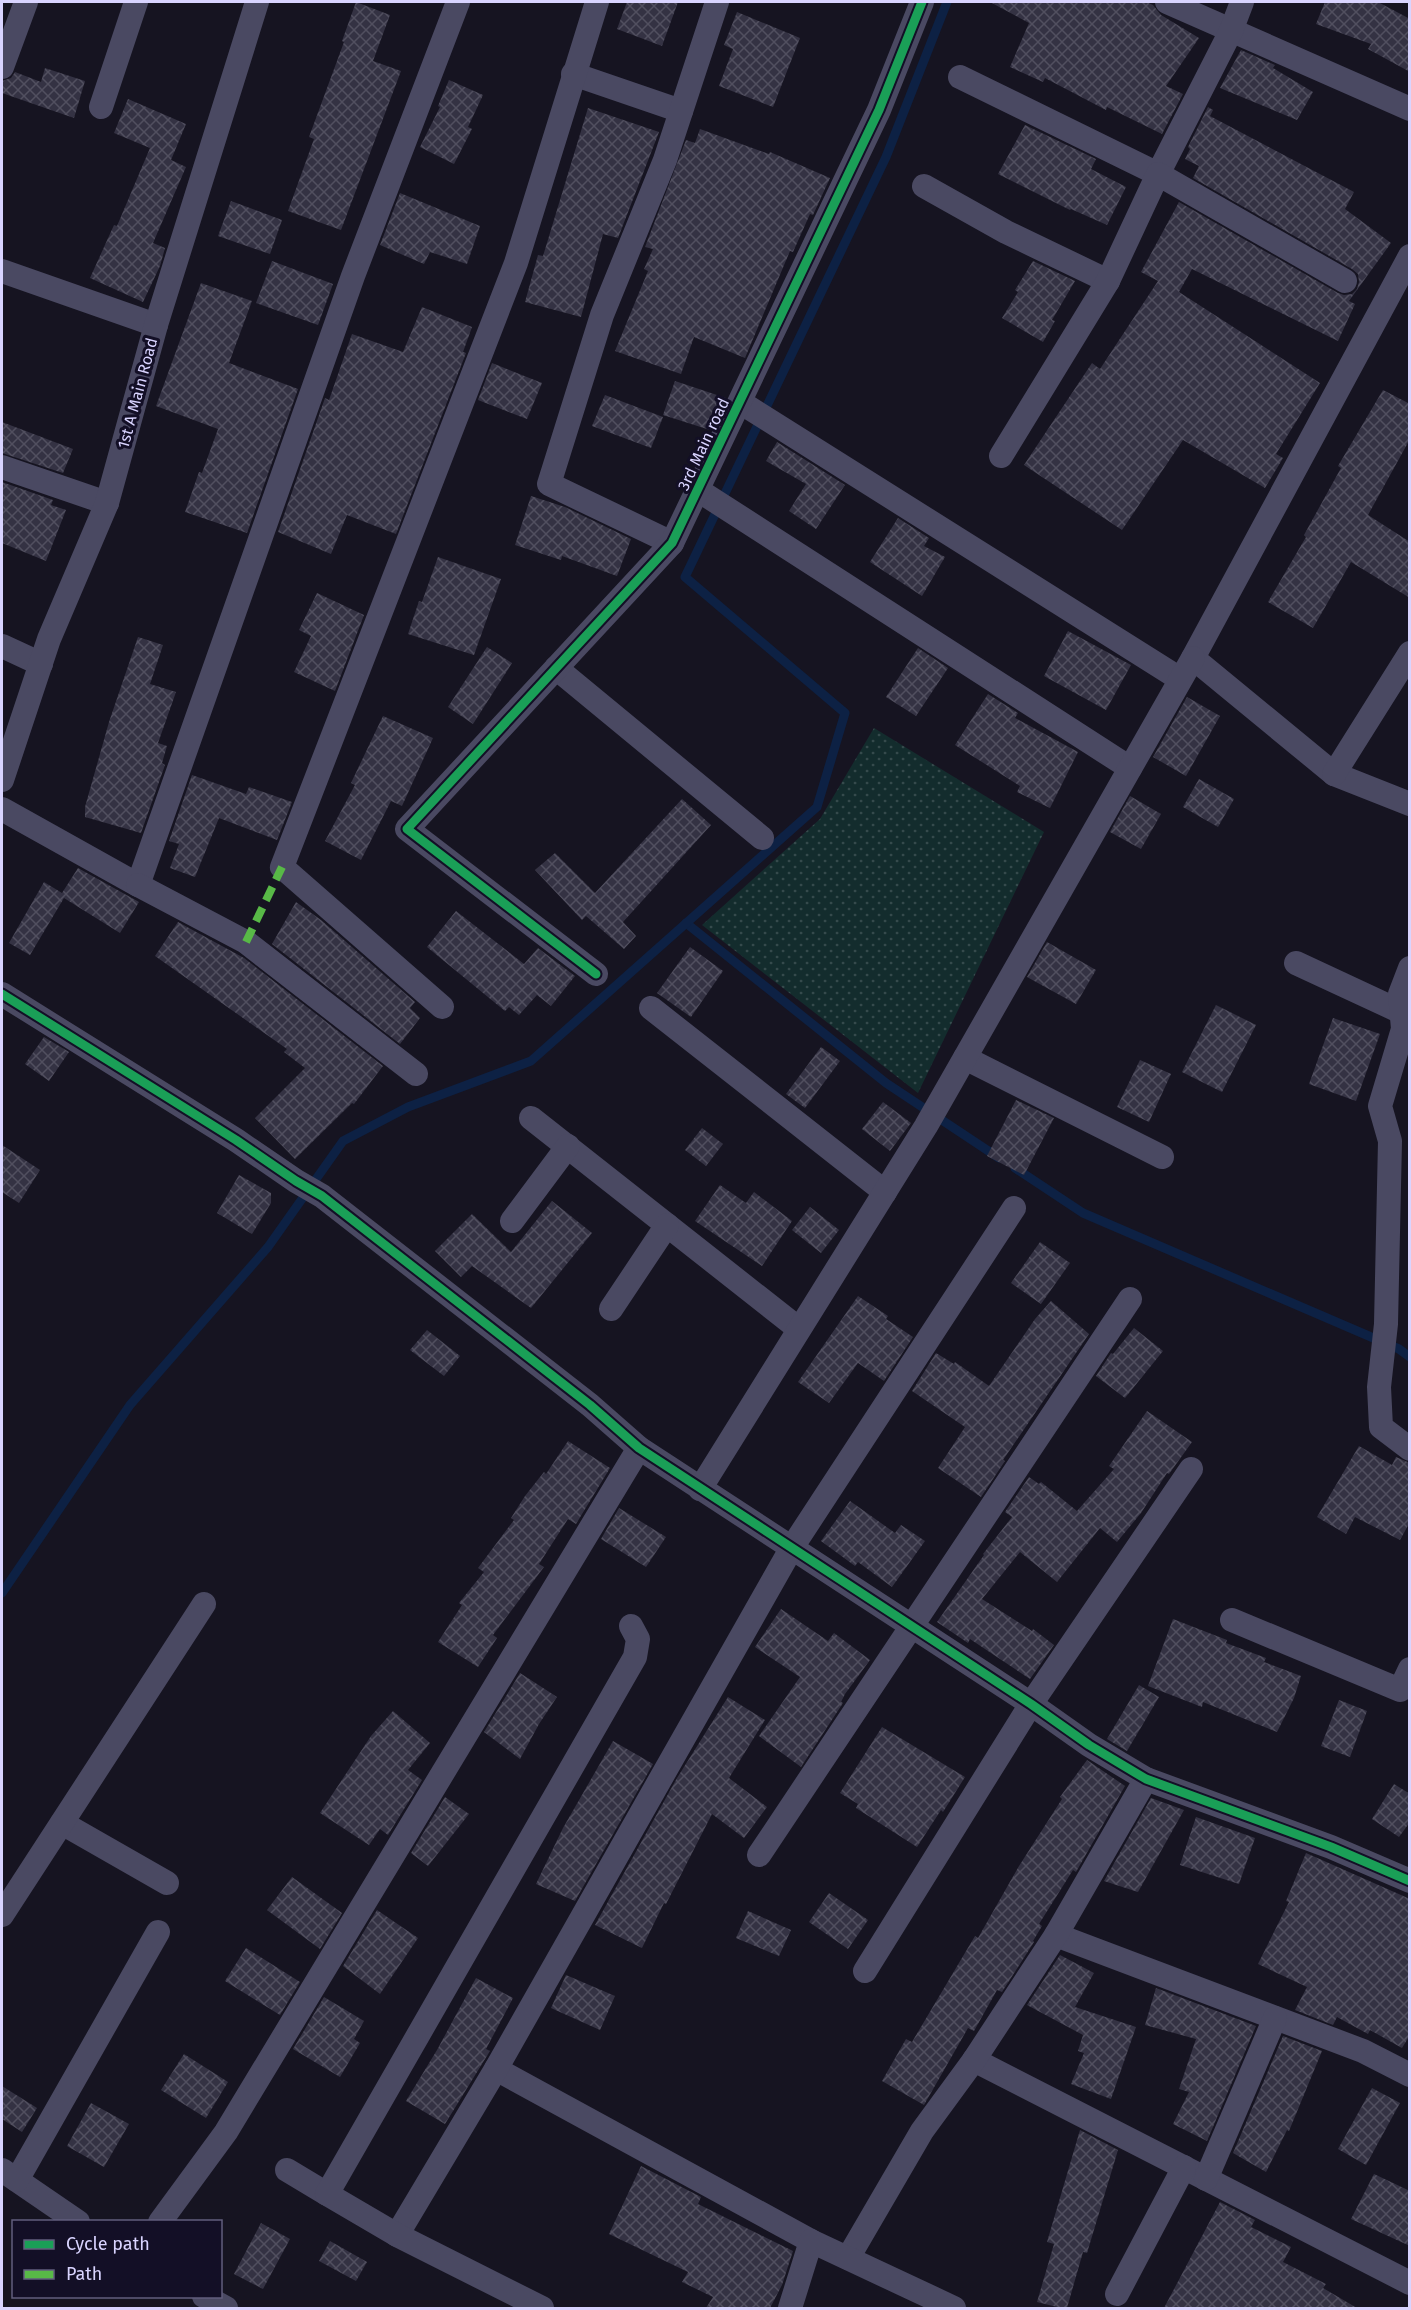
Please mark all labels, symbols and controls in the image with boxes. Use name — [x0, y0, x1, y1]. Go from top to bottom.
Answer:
street label: 1st A Main Road — [114, 336, 161, 451]
street label: 3rd Main road — [674, 395, 733, 494]
legend — [12, 2220, 222, 2298]
text: Cycle path — [66, 2233, 150, 2255]
text: Path — [66, 2263, 102, 2285]

